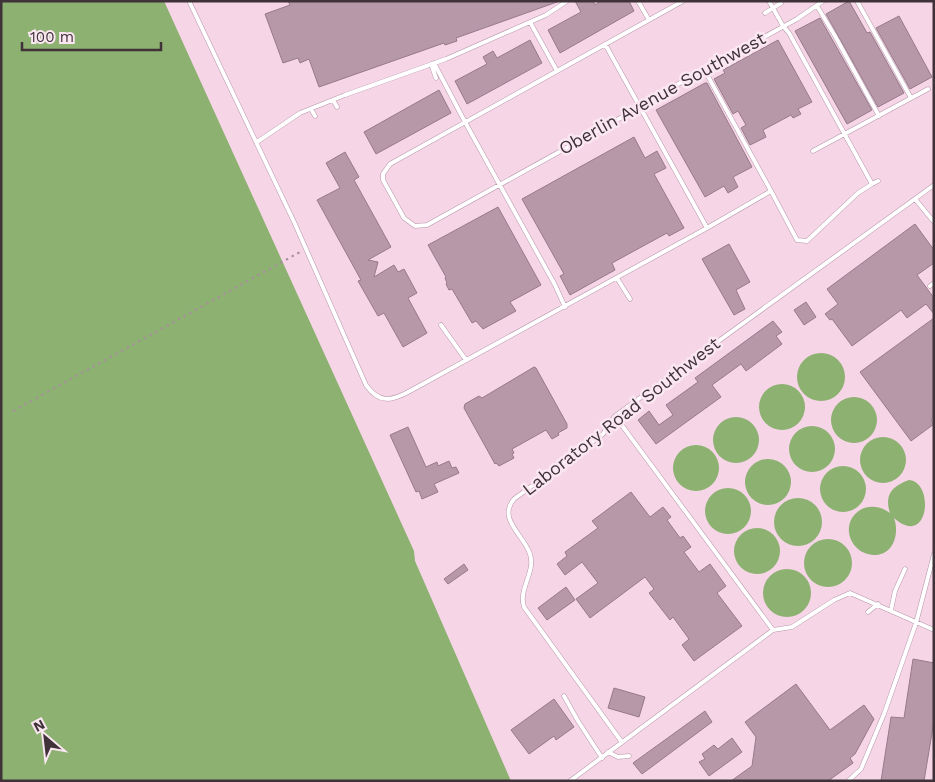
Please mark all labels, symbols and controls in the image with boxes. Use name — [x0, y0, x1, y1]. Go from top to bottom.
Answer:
scale bar — [22, 20, 161, 52]
street label: Oberlin Avenue Southwest — [555, 27, 769, 159]
text: 100 m — [30, 28, 74, 46]
street label: Laboratory Road Southwest — [518, 332, 724, 500]
north arrow — [20, 712, 70, 762]
text: N — [31, 716, 47, 735]

